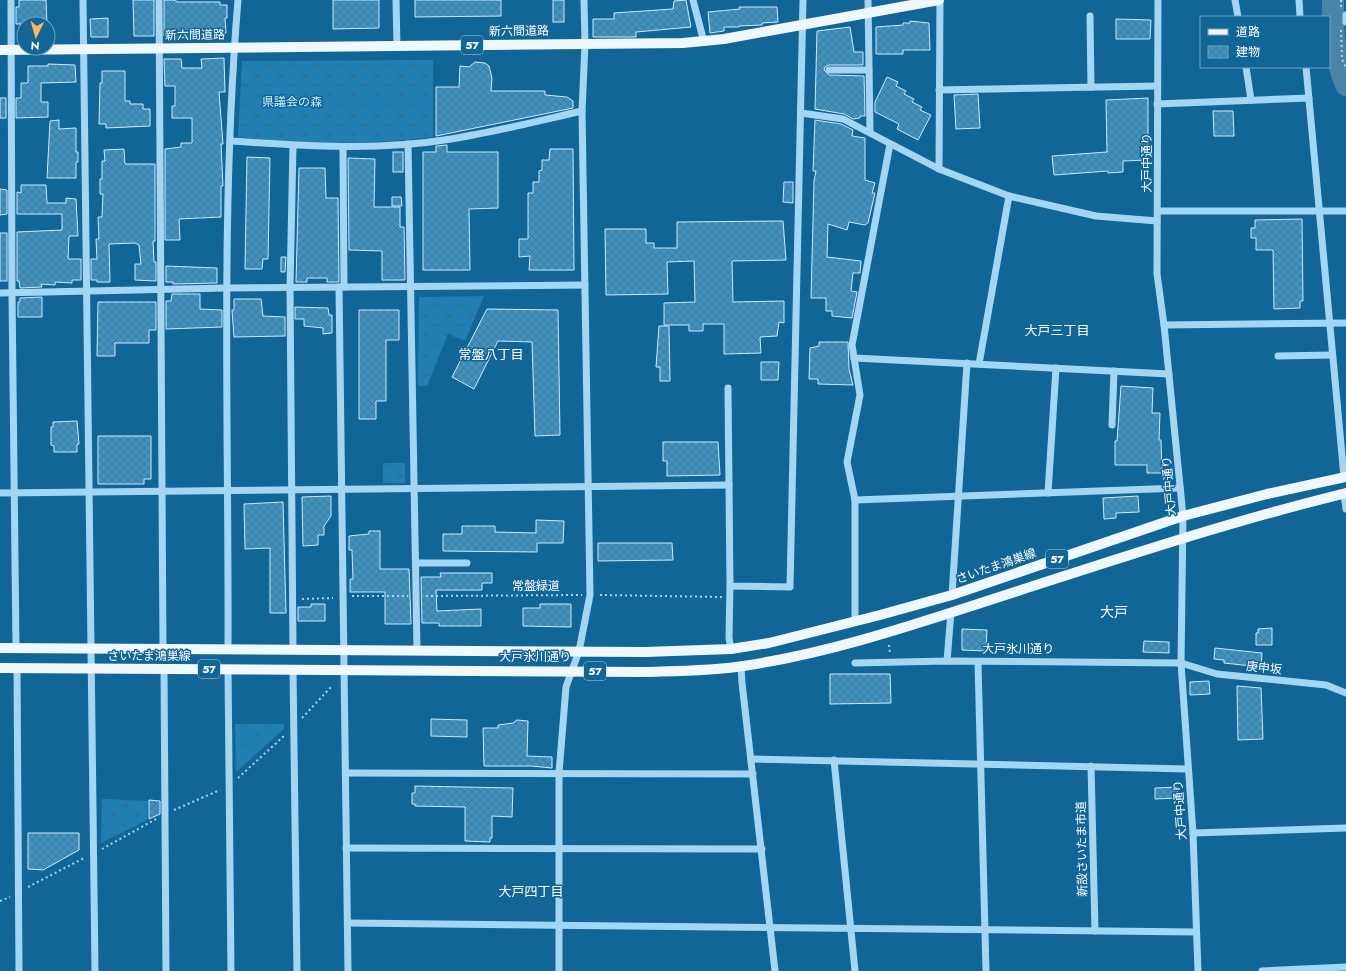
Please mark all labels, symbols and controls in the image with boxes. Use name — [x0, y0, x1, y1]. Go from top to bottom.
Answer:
north arrow — [16, 16, 56, 56]
legend — [1200, 16, 1330, 68]
street label: 新六間道路 — [489, 21, 549, 41]
text: 道路 — [1236, 23, 1260, 41]
street label: 新六間道路 — [165, 25, 225, 45]
road number: 57 — [461, 36, 483, 54]
text: N — [30, 38, 40, 54]
text: 建物 — [1236, 43, 1260, 61]
park label: 県議会の森 — [262, 93, 322, 111]
street label: 大戸中通り — [1138, 133, 1156, 193]
district label: 大戸三丁目 — [1024, 321, 1090, 340]
district label: 常盤八丁目 — [458, 345, 524, 364]
street label: 大戸中通り — [1157, 455, 1181, 517]
street label: さいたま鴻巣線 — [954, 544, 1038, 588]
road number: 57 — [1046, 550, 1068, 568]
street label: 常盤緑道 — [512, 577, 560, 595]
district label: 大戸 — [1100, 602, 1128, 622]
street label: 大戸氷川通り — [982, 640, 1054, 658]
street label: さいたま鴻巣線 — [107, 647, 191, 665]
street label: 大戸氷川通り — [499, 648, 571, 666]
street label: 庚申坂 — [1245, 657, 1283, 679]
road number: 57 — [198, 660, 220, 678]
road number: 57 — [584, 662, 606, 680]
street label: 大戸中通り — [1169, 779, 1191, 841]
street label: 新設さいたま市道 — [1072, 801, 1092, 897]
district label: 大戸四丁目 — [498, 882, 564, 901]

